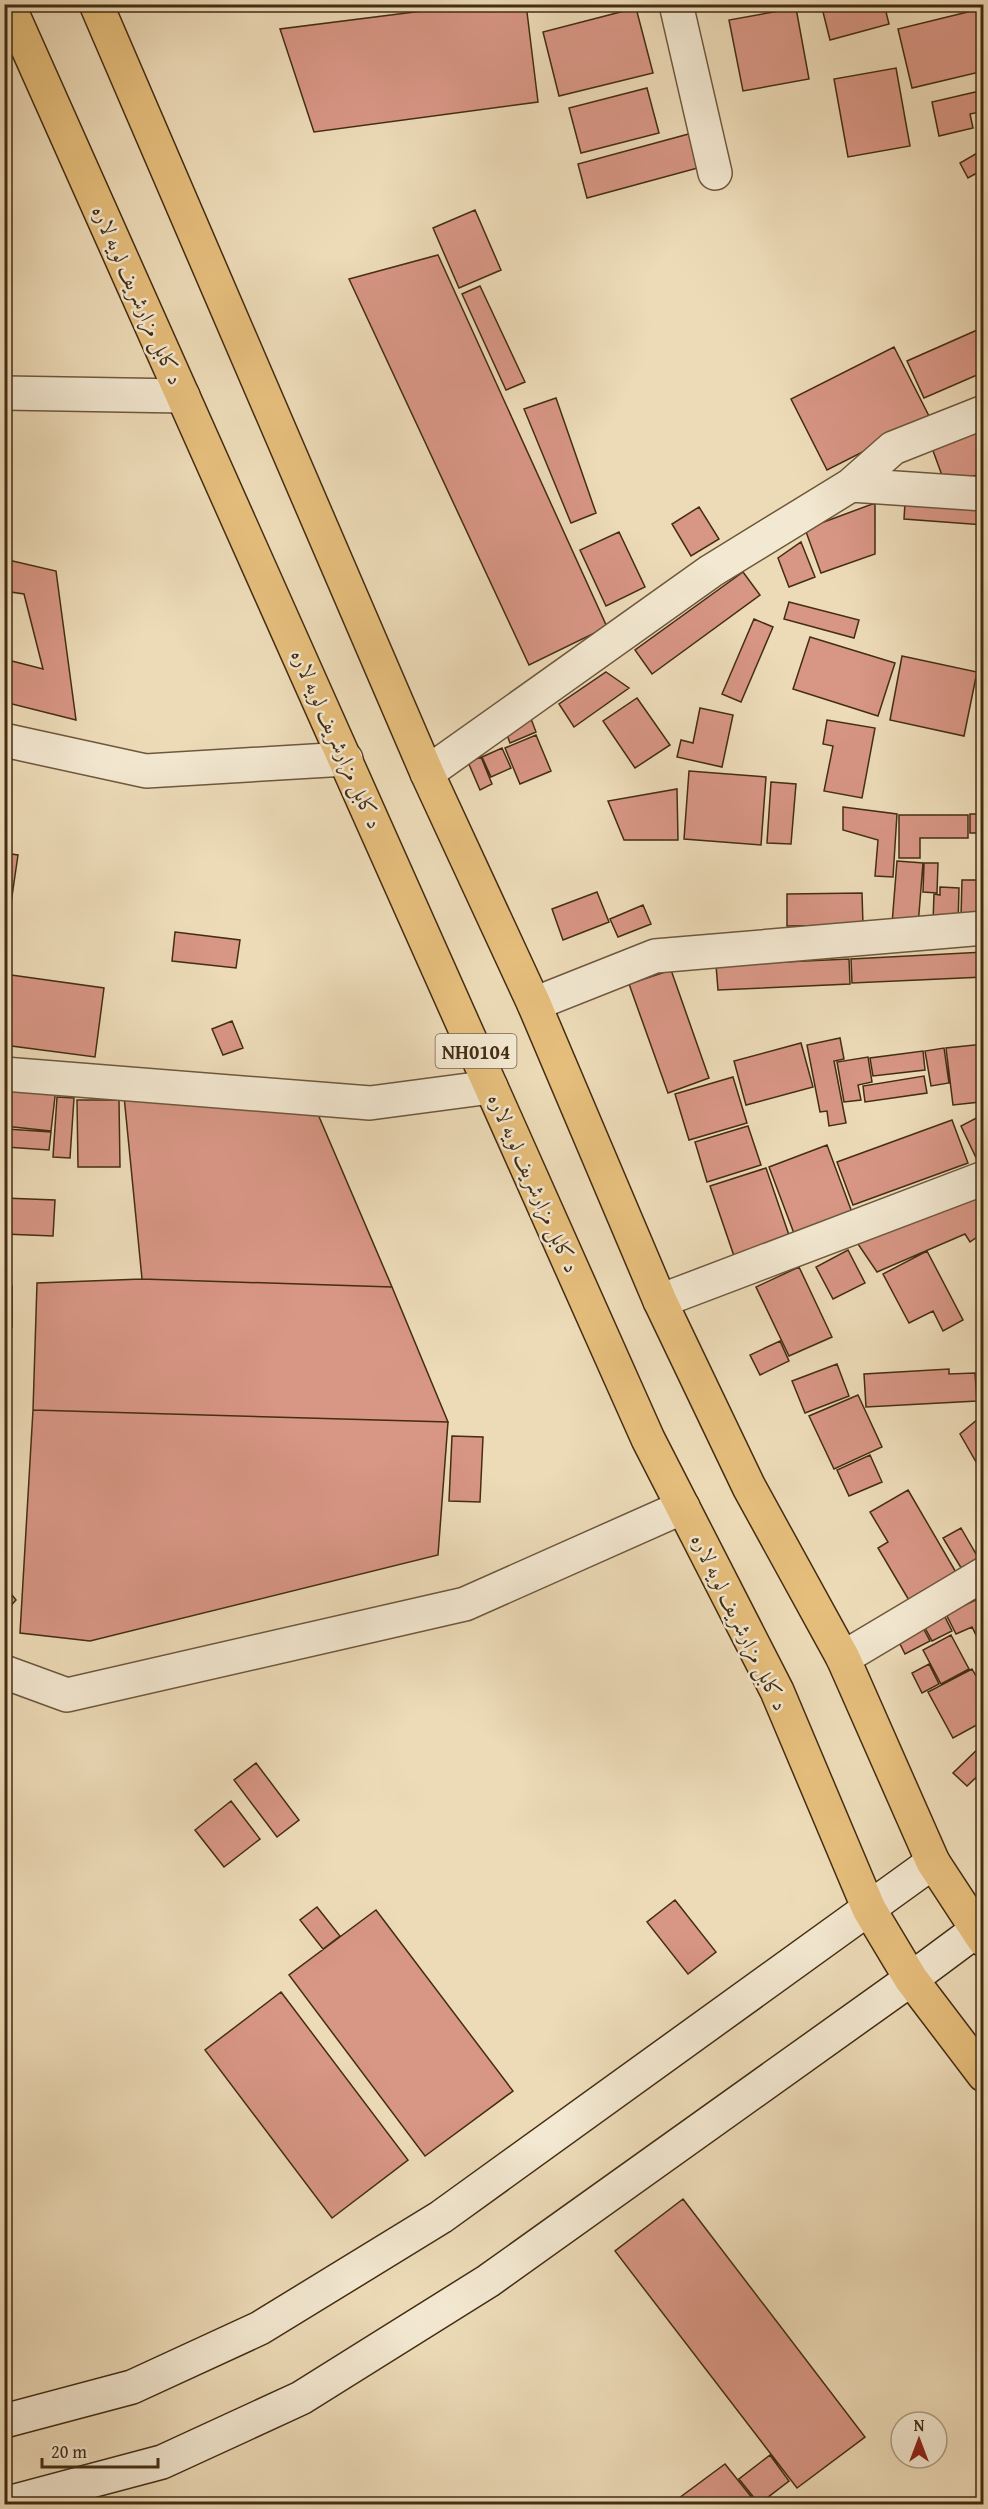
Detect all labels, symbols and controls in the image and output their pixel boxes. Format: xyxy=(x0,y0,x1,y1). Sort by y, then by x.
street label: د کابل مزارشریف لویه لاره xyxy=(85,200,191,390)
street label: د کابل مزارشریف لویه لاره xyxy=(284,644,390,834)
road number: NH0104 xyxy=(436,1034,516,1068)
street label: د کابل مزارشریف لویه لاره xyxy=(481,1088,587,1278)
street label: د کابل مزارشریف لویه لاره xyxy=(684,1528,796,1716)
north arrow xyxy=(889,2410,949,2470)
text: N xyxy=(914,2413,925,2437)
scale bar xyxy=(42,2431,158,2469)
text: 20 m xyxy=(51,2438,87,2465)

